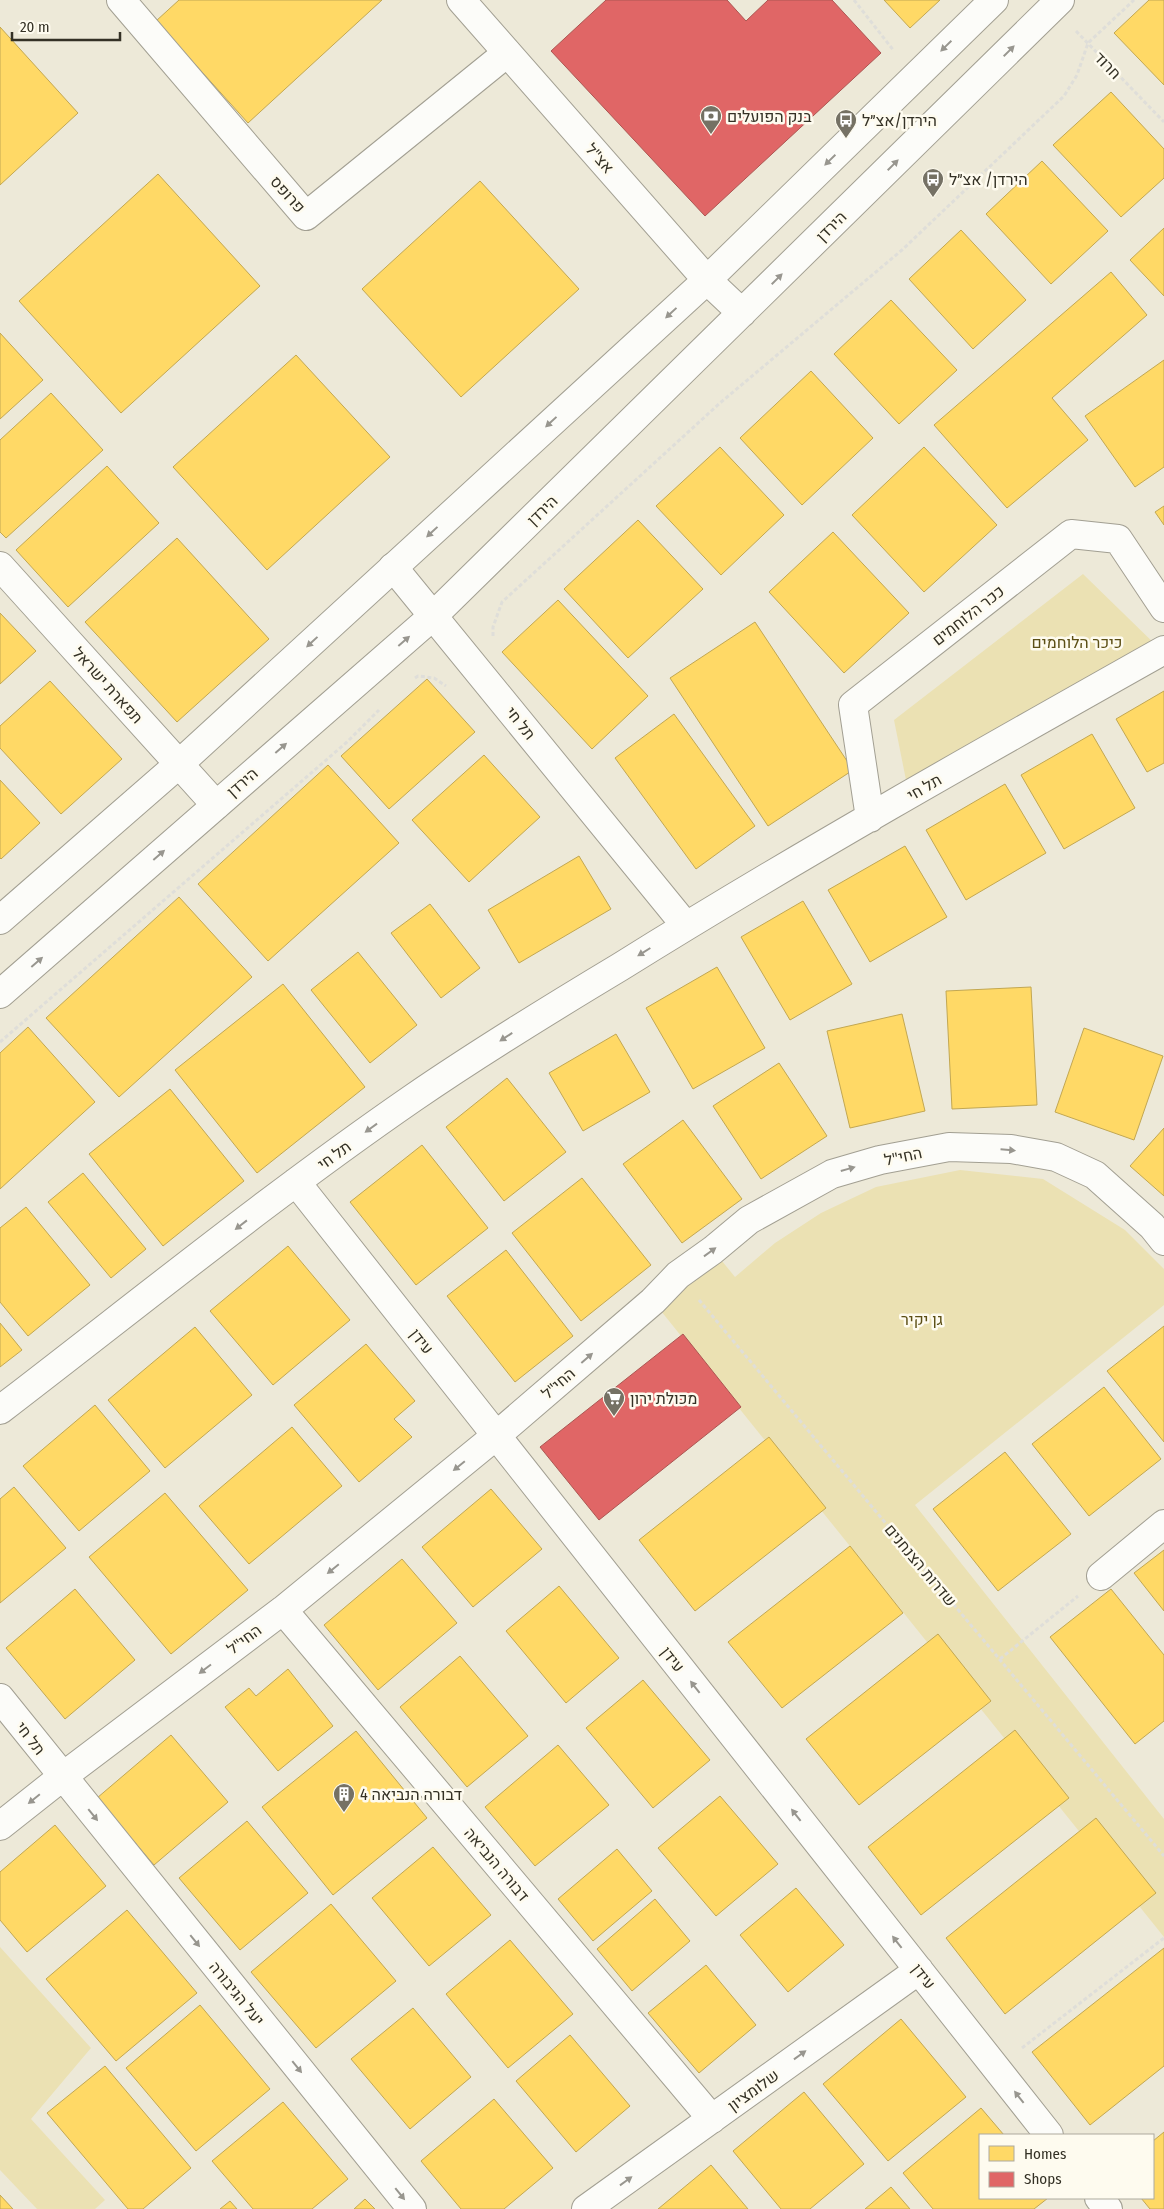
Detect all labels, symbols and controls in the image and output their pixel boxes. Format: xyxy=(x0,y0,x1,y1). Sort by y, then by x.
scale bar xyxy=(12,10,120,42)
text: 20 m xyxy=(20,18,50,36)
one-way arrow xyxy=(941,40,953,52)
one-way arrow xyxy=(1002,45,1014,57)
street label: חרוד xyxy=(1090,48,1125,83)
bank icon: בנק הפועלים xyxy=(699,104,723,135)
place label: בנק הפועלים xyxy=(727,107,812,126)
bus stop icon: הירדן/אצ״ל xyxy=(834,108,858,139)
place label: הירדן/אצ״ל xyxy=(862,111,937,130)
street label: אצ"ל xyxy=(582,140,618,177)
one-way arrow xyxy=(824,153,836,165)
one-way arrow xyxy=(887,159,899,171)
bus stop icon: הירדן/ אצ״ל xyxy=(921,167,945,198)
place label: הירדן/ אצ״ל xyxy=(949,170,1028,189)
street label: פרופס xyxy=(266,172,309,217)
street label: הירדן xyxy=(812,207,850,245)
one-way arrow xyxy=(771,273,783,285)
one-way arrow xyxy=(665,307,678,318)
one-way arrow xyxy=(546,416,558,428)
street label: הירדן xyxy=(523,491,562,529)
one-way arrow xyxy=(426,526,438,538)
street label: ככר הלוחמים xyxy=(929,581,1008,649)
park label: כיכר הלוחמים xyxy=(1032,633,1122,652)
one-way arrow xyxy=(306,636,318,648)
one-way arrow xyxy=(398,636,411,647)
street label: תפארת ישראל xyxy=(69,643,147,727)
street label: תל חי xyxy=(502,703,539,743)
one-way arrow xyxy=(275,742,287,754)
street label: הירדן xyxy=(223,764,262,801)
street label: תל חי xyxy=(904,770,945,805)
one-way arrow xyxy=(152,849,165,860)
one-way arrow xyxy=(638,947,651,956)
one-way arrow xyxy=(30,956,43,967)
one-way arrow xyxy=(500,1033,513,1042)
one-way arrow xyxy=(364,1123,378,1133)
street label: תל חי xyxy=(314,1137,355,1174)
street label: החי"ל xyxy=(882,1143,924,1170)
one-way arrow xyxy=(1000,1146,1016,1154)
one-way arrow xyxy=(841,1165,856,1173)
one-way arrow xyxy=(235,1219,248,1230)
one-way arrow xyxy=(703,1247,717,1257)
park label: גן יקיר xyxy=(901,1310,943,1329)
street label: עידן xyxy=(406,1325,437,1358)
one-way arrow xyxy=(580,1352,593,1363)
street label: החי"ל xyxy=(538,1364,579,1403)
supermarket icon: מכולת ירון xyxy=(602,1386,626,1417)
place label: מכולת ירון xyxy=(630,1389,697,1408)
one-way arrow xyxy=(453,1461,466,1472)
street label: שדרות הצנחנים xyxy=(881,1520,961,1610)
one-way arrow xyxy=(327,1564,340,1575)
street label: החי"ל xyxy=(223,1620,265,1658)
street label: עידן xyxy=(657,1643,688,1676)
one-way arrow xyxy=(198,1664,212,1674)
one-way arrow xyxy=(690,1681,701,1694)
street label: תל חי xyxy=(12,1718,49,1759)
building icon: דבורה הנביאה 4 xyxy=(332,1782,356,1813)
place label: דבורה הנביאה 4 xyxy=(360,1785,462,1804)
one-way arrow xyxy=(28,1794,41,1805)
one-way arrow xyxy=(87,1808,98,1821)
one-way arrow xyxy=(791,1808,801,1821)
street label: דבורה הנביאה xyxy=(460,1823,533,1905)
one-way arrow xyxy=(190,1934,201,1947)
one-way arrow xyxy=(891,1936,902,1949)
street label: יעל הגיבורה xyxy=(205,1957,268,2029)
street label: עידן xyxy=(908,1960,939,1993)
one-way arrow xyxy=(794,2050,807,2060)
one-way arrow xyxy=(292,2061,303,2074)
street label: שלומציון xyxy=(724,2065,783,2115)
one-way arrow xyxy=(1014,2091,1025,2104)
legend xyxy=(979,2134,1154,2199)
text: Homes xyxy=(1024,2145,1066,2163)
text: Shops xyxy=(1024,2170,1062,2188)
one-way arrow xyxy=(619,2175,632,2186)
one-way arrow xyxy=(394,2187,405,2200)

